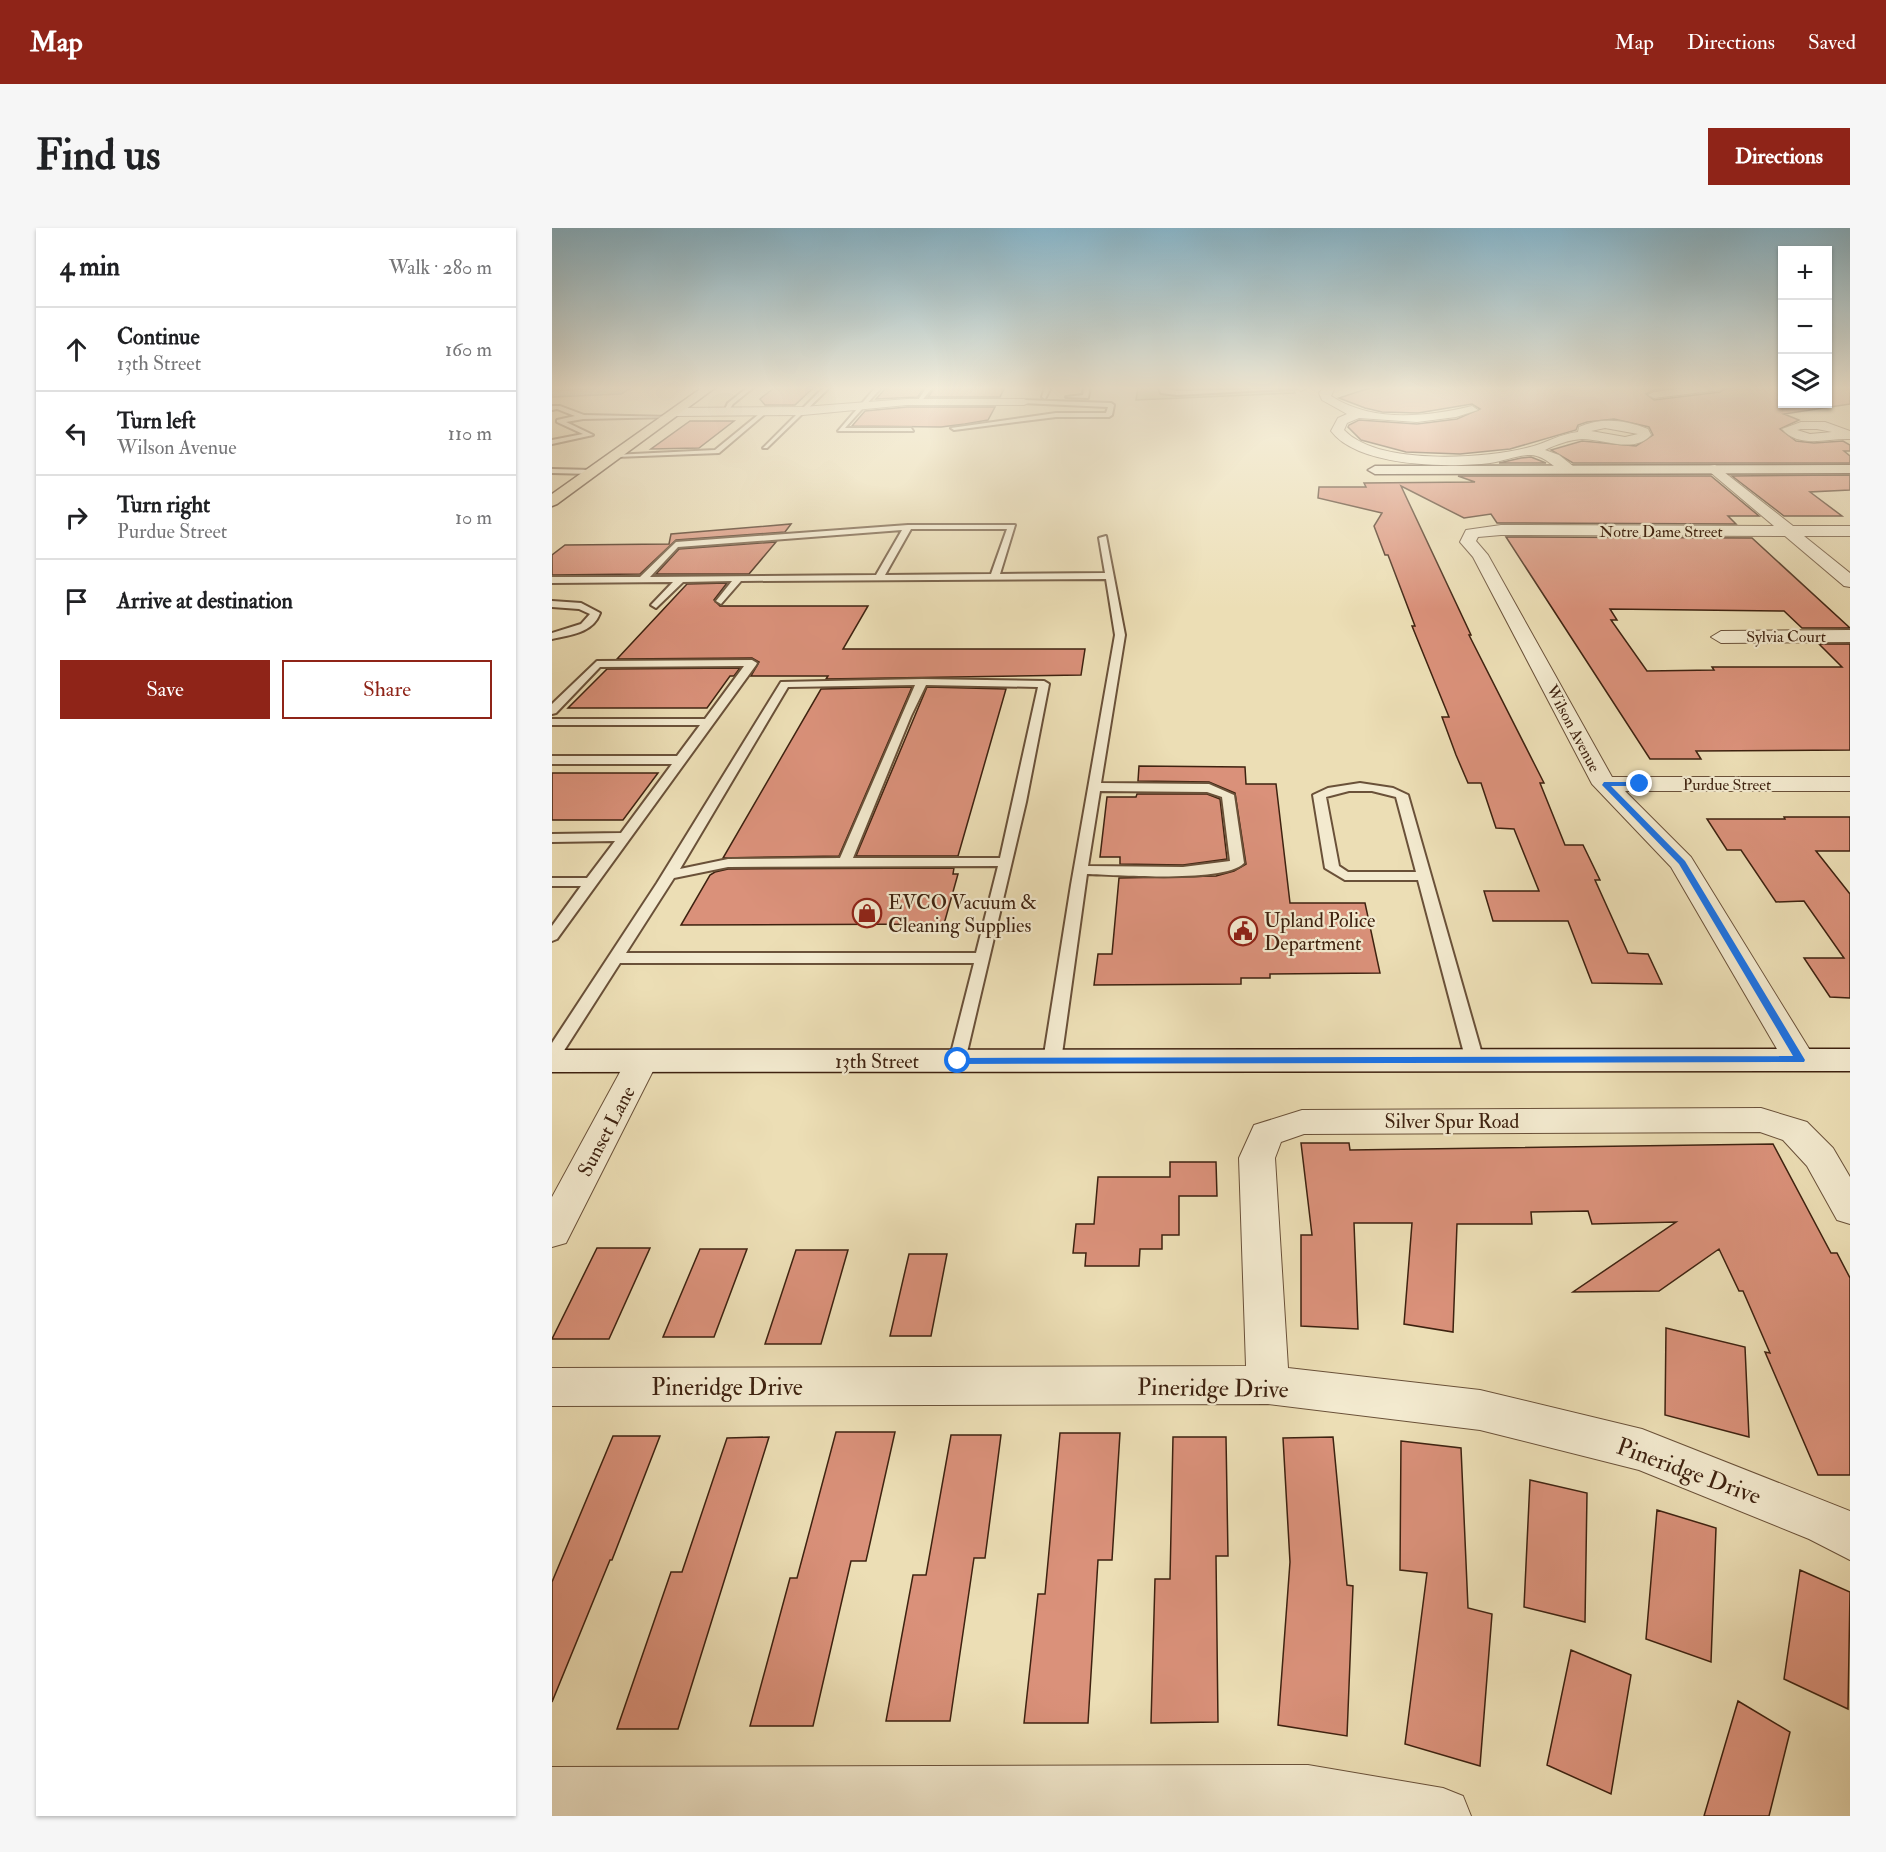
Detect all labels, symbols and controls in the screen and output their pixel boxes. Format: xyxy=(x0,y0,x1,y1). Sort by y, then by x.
text: Map xyxy=(30,25,83,60)
text: Map xyxy=(1614,29,1654,56)
text: Directions xyxy=(1687,29,1775,56)
text: Saved xyxy=(1808,29,1856,56)
button: Directions xyxy=(1708,128,1850,185)
text: Find us xyxy=(36,130,160,182)
map controls xyxy=(1778,246,1832,408)
button: + xyxy=(1778,246,1832,300)
text: 4 min xyxy=(60,251,120,283)
text: Walk · 280 m xyxy=(389,255,492,280)
button: − xyxy=(1778,300,1832,354)
text: Continue xyxy=(117,323,200,351)
icon: ahead xyxy=(60,333,93,366)
text: 160 m xyxy=(445,337,492,362)
text: 13th Street xyxy=(117,351,201,376)
button: layers xyxy=(1778,354,1832,408)
text: Turn left xyxy=(117,407,196,435)
icon: left xyxy=(60,417,93,450)
text: 110 m xyxy=(448,421,492,446)
text: Wilson Avenue xyxy=(117,435,237,460)
text: Turn right xyxy=(117,491,210,519)
icon: right xyxy=(60,501,93,534)
text: 10 m xyxy=(455,505,492,530)
text: Purdue Street xyxy=(117,519,227,544)
street label: Notre Dame Street xyxy=(1599,522,1723,542)
icon: arrive xyxy=(60,585,93,618)
text: Arrive at destination xyxy=(117,587,293,615)
street label: Sylvia Court xyxy=(1746,627,1826,647)
button: Save xyxy=(60,660,270,719)
button: Share xyxy=(282,660,492,719)
street label: Wilson Avenue xyxy=(1541,681,1605,776)
route end xyxy=(1626,770,1652,796)
street label: Purdue Street xyxy=(1683,775,1771,795)
place label: EVCO Vacuum & Cleaning Supplies xyxy=(888,890,1037,939)
shop icon: EVCO Vacuum & Cleaning Supplies xyxy=(851,897,883,929)
place label: Upland Police Department xyxy=(1264,908,1375,957)
public building icon: Upland Police Department xyxy=(1227,915,1259,947)
route start xyxy=(944,1047,970,1073)
street label: 13th Street xyxy=(835,1049,920,1074)
street label: Sunset Lane xyxy=(572,1082,641,1181)
street label: Silver Spur Road xyxy=(1385,1109,1520,1135)
street label: Pineridge Drive xyxy=(651,1372,803,1403)
street label: Pineridge Drive xyxy=(1137,1372,1289,1405)
street label: Pineridge Drive xyxy=(1612,1431,1765,1512)

